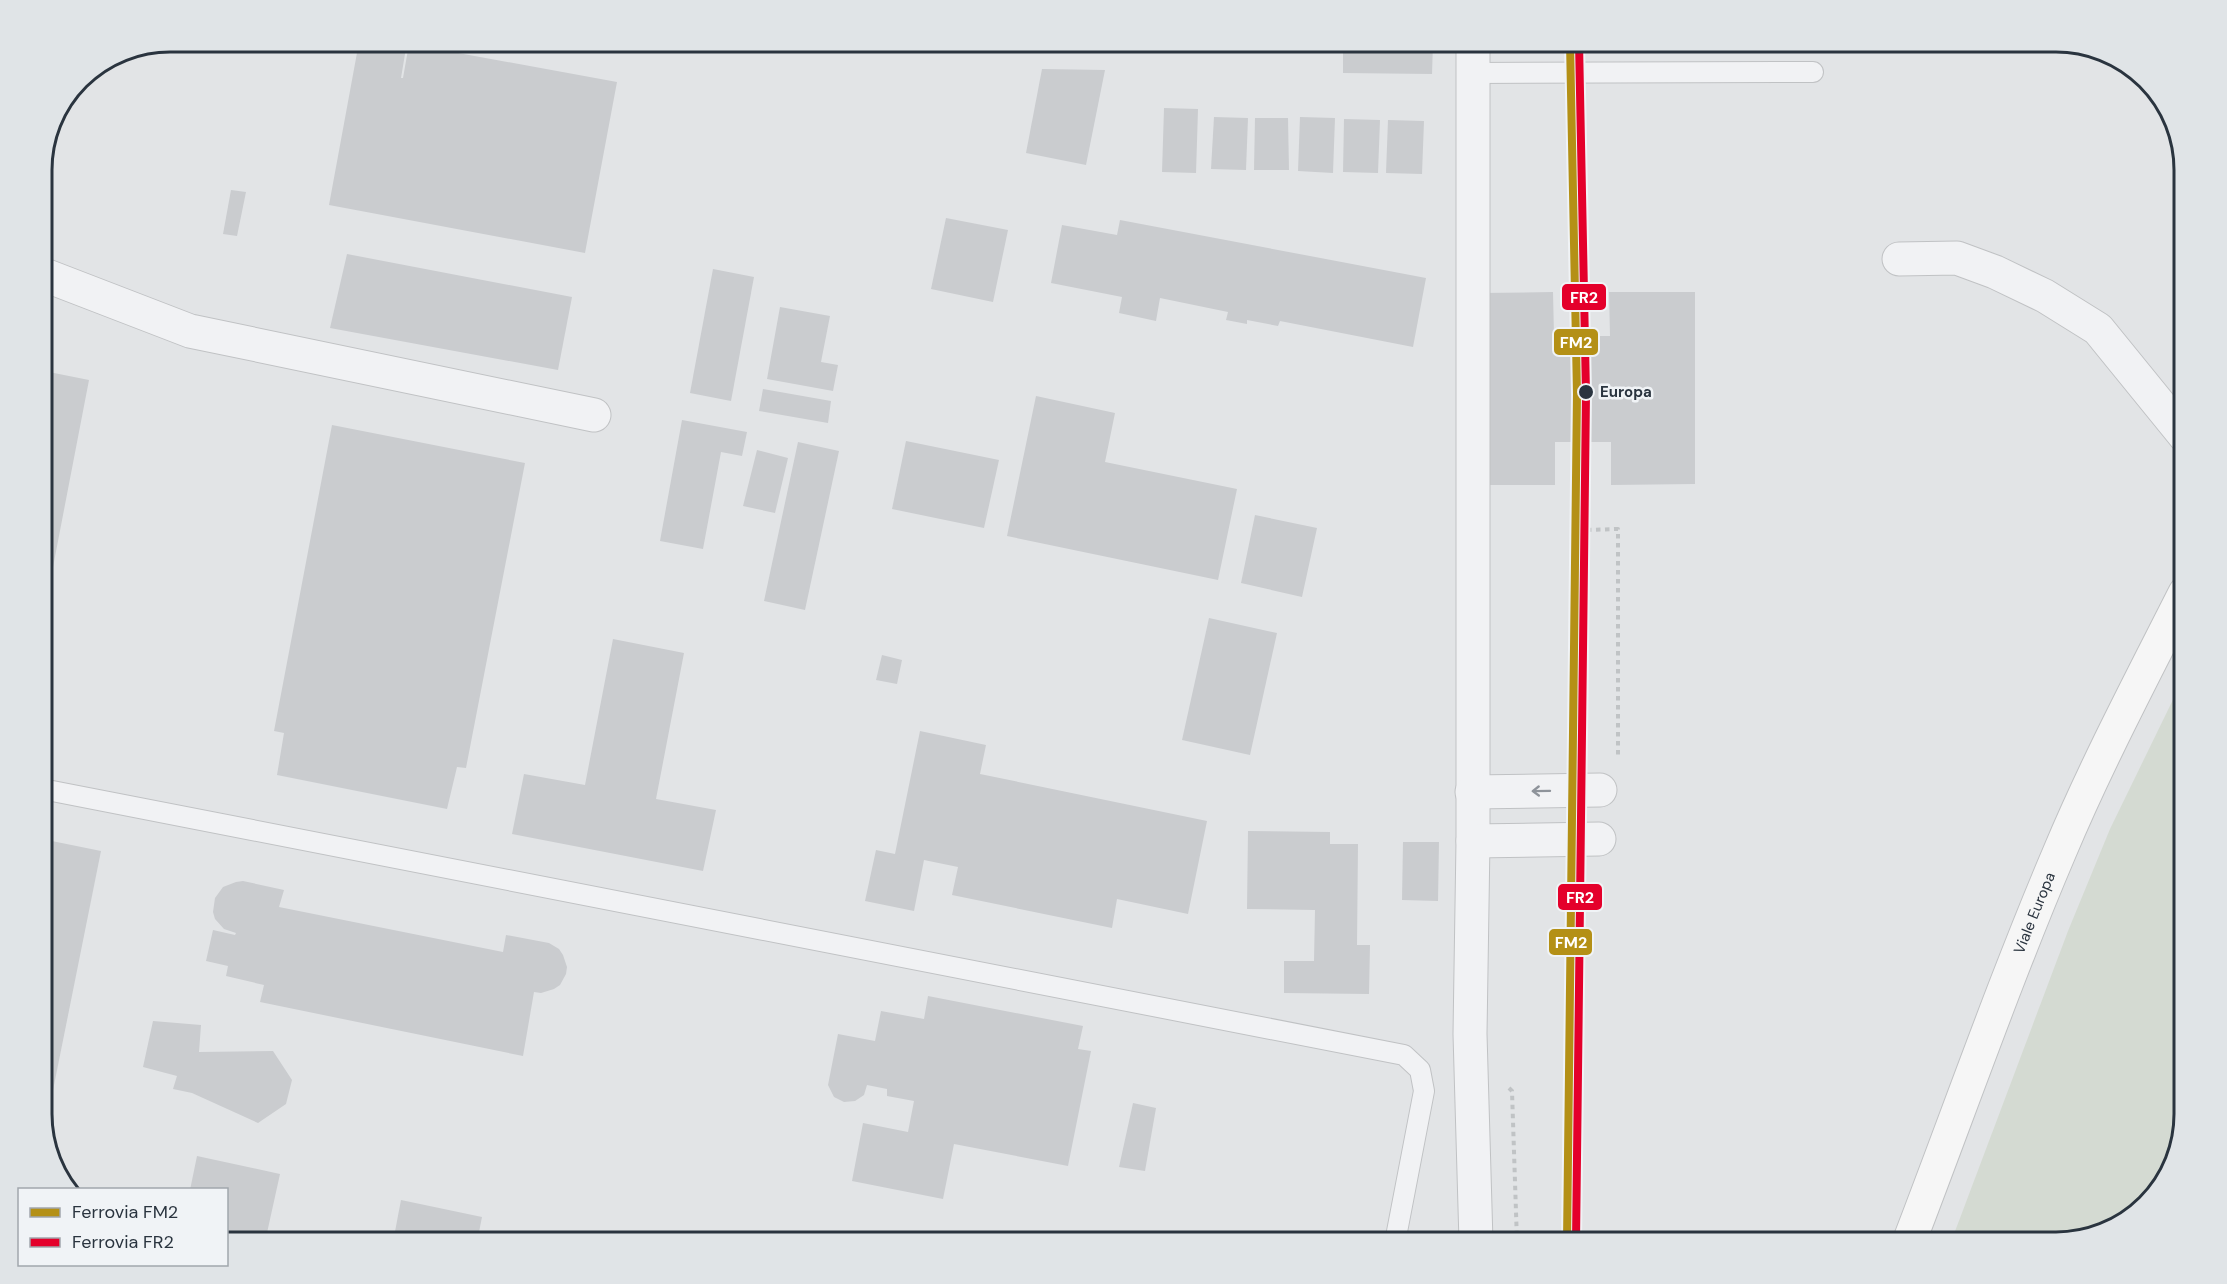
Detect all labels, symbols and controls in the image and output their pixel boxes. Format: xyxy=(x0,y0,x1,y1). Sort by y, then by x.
line badge: FR2 xyxy=(1561,283,1607,311)
text: FR2 xyxy=(1570,287,1598,308)
line badge: FM2 xyxy=(1553,328,1599,356)
text: FM2 xyxy=(1560,332,1592,353)
place label: Europa xyxy=(1600,382,1652,402)
marker: Europa xyxy=(1577,383,1595,401)
one-way arrow xyxy=(1532,785,1552,797)
street label: Viale Europa xyxy=(2009,869,2060,957)
line badge: FR2 xyxy=(1557,883,1603,911)
text: FR2 xyxy=(1566,887,1594,908)
line badge: FM2 xyxy=(1548,928,1593,956)
text: FM2 xyxy=(1555,932,1587,953)
legend xyxy=(18,1188,228,1266)
text: Ferrovia FM2 xyxy=(72,1200,178,1224)
text: Ferrovia FR2 xyxy=(72,1230,174,1254)

